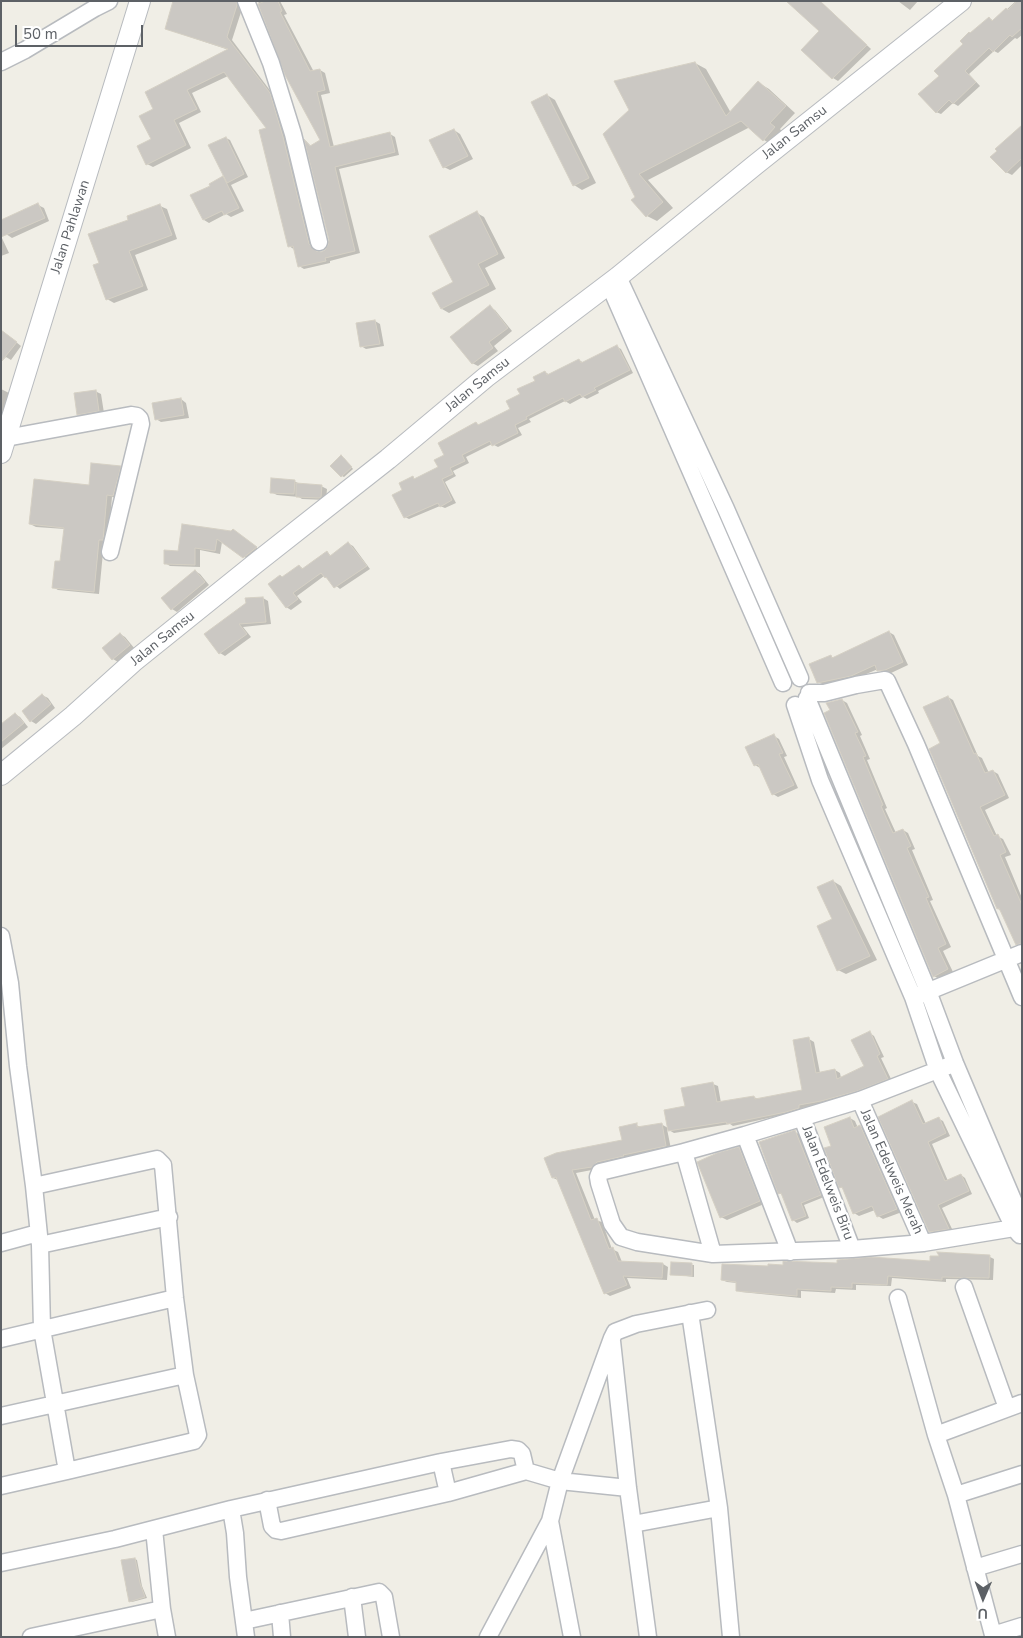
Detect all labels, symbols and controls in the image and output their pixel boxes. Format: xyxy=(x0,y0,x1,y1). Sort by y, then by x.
scale bar xyxy=(18,15,145,47)
text: 50 m xyxy=(23,24,58,44)
street label: Jalan Samsu xyxy=(759,102,831,164)
street label: Jalan Pahlawan xyxy=(48,178,94,276)
street label: Jalan Samsu xyxy=(443,354,513,416)
street label: Jalan Samsu xyxy=(128,608,198,670)
street label: Jalan Edelweis Merah xyxy=(856,1107,926,1237)
street label: Jalan Edelweis Biru xyxy=(797,1123,857,1243)
north arrow xyxy=(958,1573,1008,1623)
text: U xyxy=(977,1604,988,1623)

